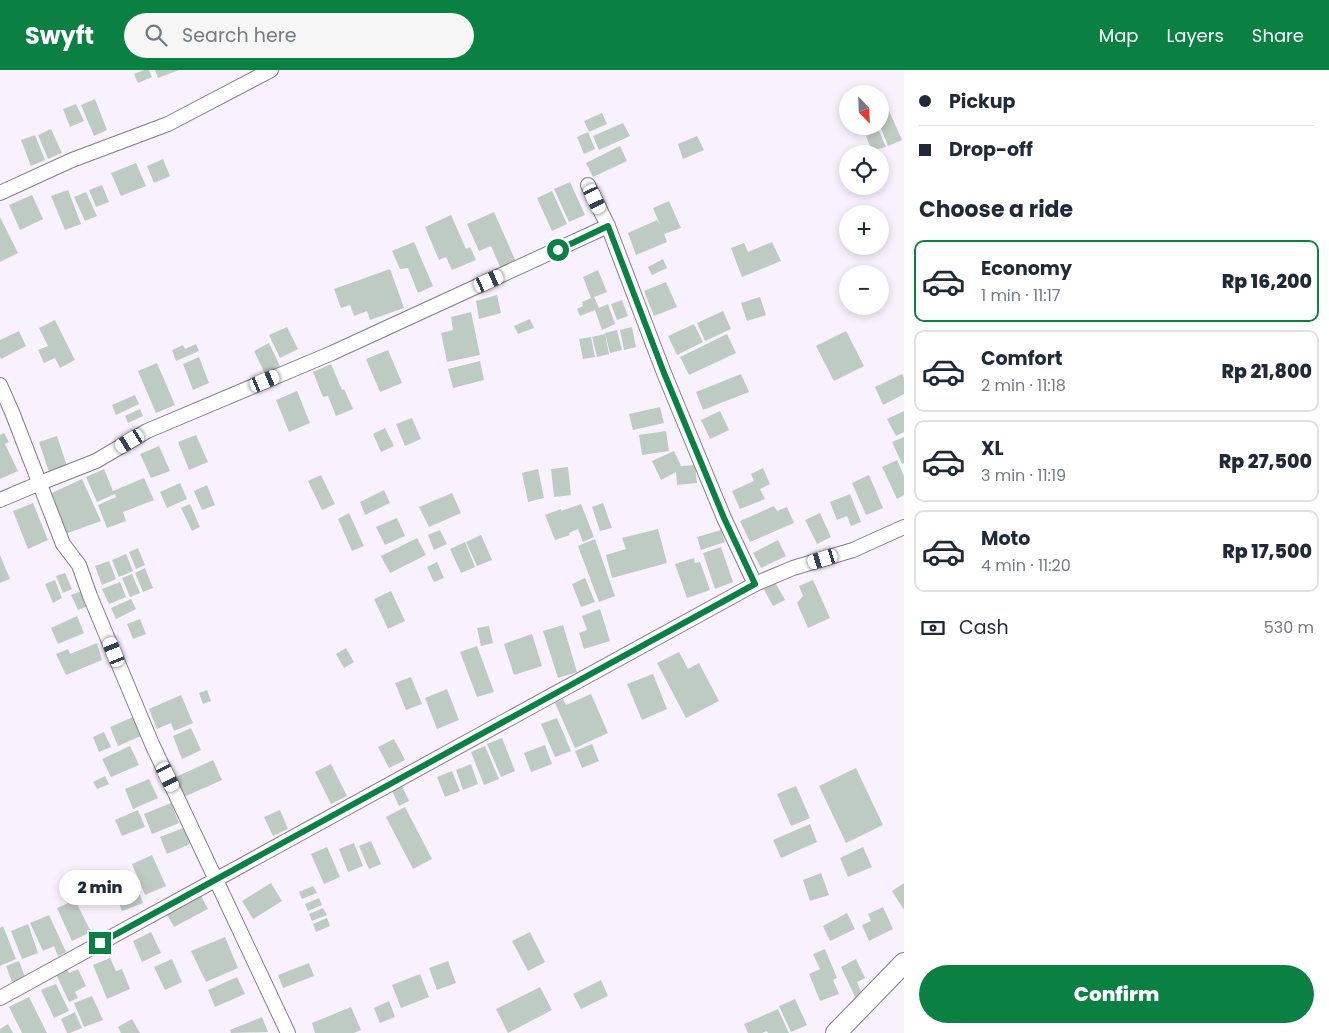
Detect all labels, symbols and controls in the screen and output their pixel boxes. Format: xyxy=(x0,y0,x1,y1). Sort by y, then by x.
search box xyxy=(124,13,474,58)
text: Swyft xyxy=(25,19,94,52)
icon: search xyxy=(142,21,170,49)
text: Search here xyxy=(182,22,297,49)
text: Map xyxy=(1099,23,1139,48)
text: Layers xyxy=(1167,23,1224,48)
text: Share xyxy=(1252,23,1304,48)
north arrow xyxy=(839,85,889,135)
map controls xyxy=(839,85,889,315)
text: Pickup xyxy=(949,88,1015,115)
text: Drop-off xyxy=(949,136,1033,163)
button: locate xyxy=(839,145,889,195)
car xyxy=(581,182,608,216)
text: Choose a ride xyxy=(919,194,1073,225)
button: + xyxy=(839,205,889,255)
route start xyxy=(547,239,569,261)
text: Economy xyxy=(981,255,1072,282)
icon: car xyxy=(921,259,966,304)
button: − xyxy=(839,265,889,315)
car xyxy=(472,268,505,294)
text: Rp 16,200 xyxy=(1222,268,1312,295)
text: 1 min · 11:17 xyxy=(981,284,1061,307)
text: Comfort xyxy=(981,345,1063,372)
icon: car xyxy=(921,349,966,394)
text: Rp 21,800 xyxy=(1221,358,1312,385)
car xyxy=(248,368,281,394)
text: 2 min · 11:18 xyxy=(981,374,1066,397)
car xyxy=(113,427,146,455)
text: XL xyxy=(981,435,1004,462)
icon: car xyxy=(921,439,966,484)
text: Rp 27,500 xyxy=(1219,448,1312,475)
text: 3 min · 11:19 xyxy=(981,464,1066,487)
text: Moto xyxy=(981,525,1030,552)
icon: car xyxy=(921,529,966,574)
text: Rp 17,500 xyxy=(1222,538,1312,565)
car xyxy=(806,547,839,571)
text: 4 min · 11:20 xyxy=(981,554,1071,577)
icon: cash xyxy=(919,614,947,642)
text: Cash xyxy=(959,614,1009,641)
text: 530 m xyxy=(1264,616,1314,639)
car xyxy=(101,635,126,669)
car xyxy=(154,760,181,794)
callout: 2 min xyxy=(59,870,141,906)
text: 2 min xyxy=(77,876,123,899)
route end xyxy=(89,932,111,954)
button: Confirm xyxy=(919,965,1314,1023)

